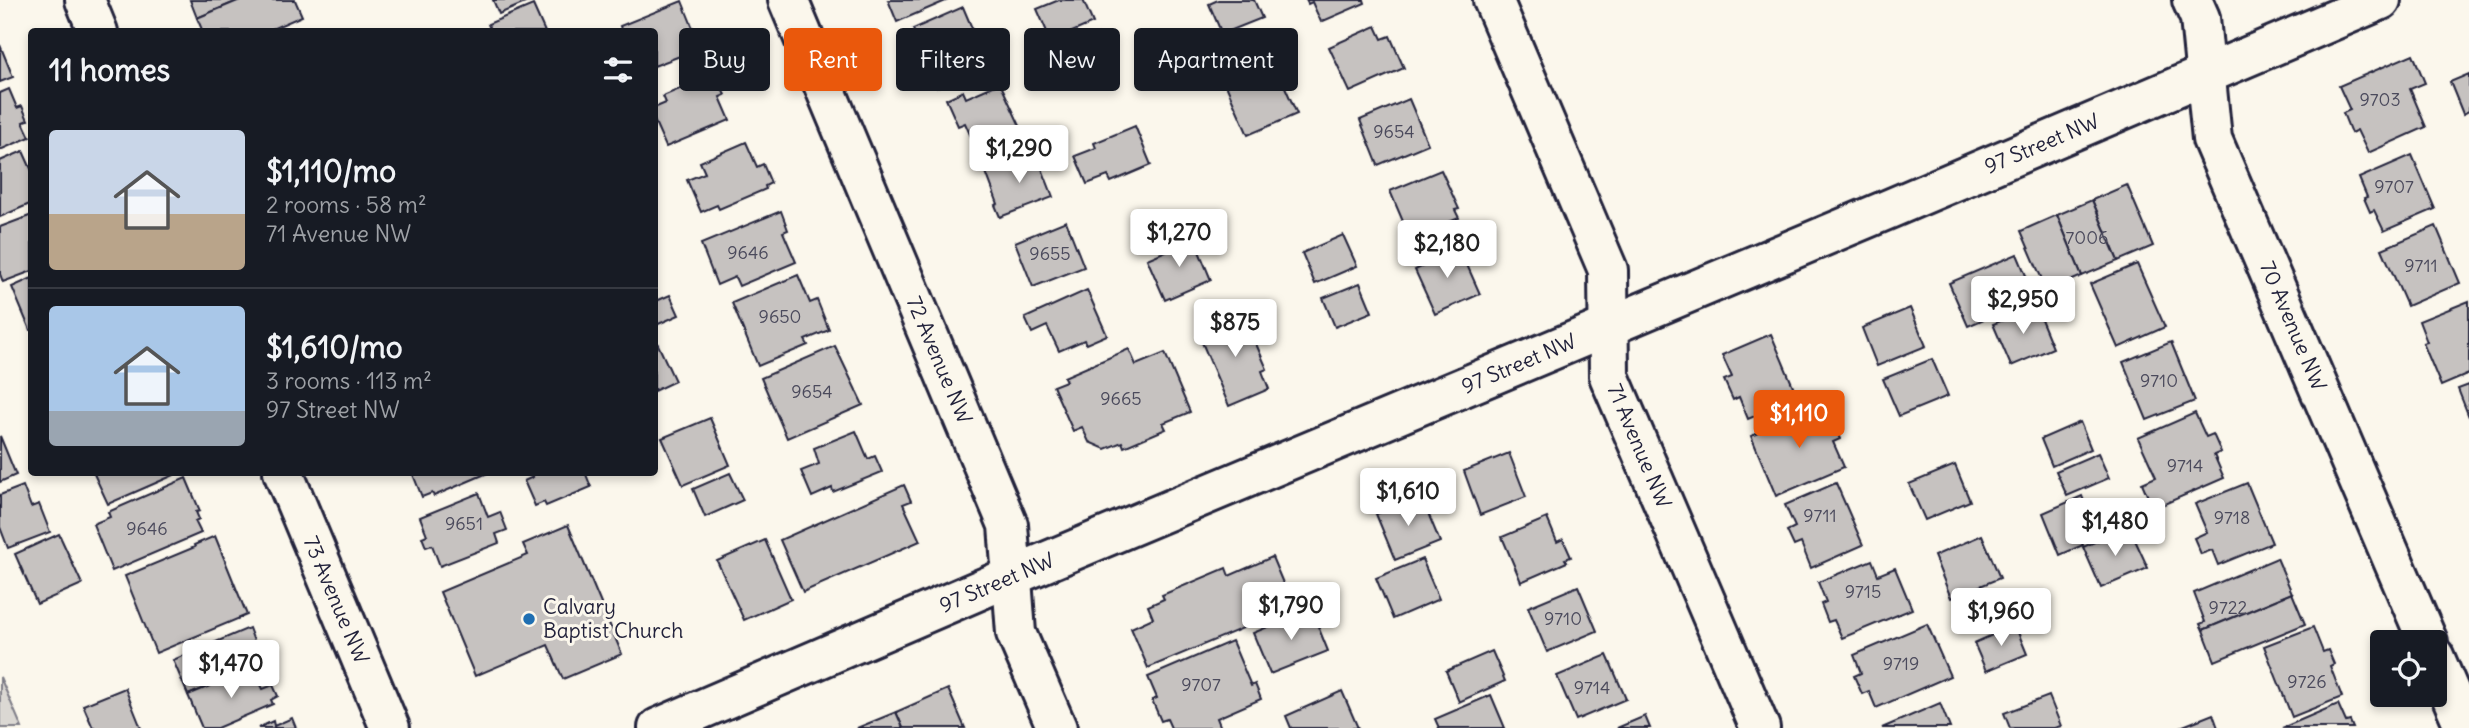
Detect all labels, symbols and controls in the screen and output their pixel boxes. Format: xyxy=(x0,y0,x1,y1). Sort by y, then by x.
chip: Buy xyxy=(679,28,770,91)
chip: Rent xyxy=(784,28,882,91)
chip: Filters xyxy=(896,28,1010,91)
chip: New xyxy=(1024,28,1120,91)
chip: Apartment xyxy=(1134,28,1298,91)
text: 11 homes xyxy=(49,51,170,89)
icon: filters xyxy=(599,51,637,89)
house number: 9703 xyxy=(2359,88,2401,111)
street label: 97 Street NW xyxy=(1980,107,2103,180)
house number: 9654 xyxy=(1373,120,1415,143)
pin: $1,290 xyxy=(962,125,1076,185)
text: $1,290 xyxy=(985,133,1053,162)
text: $1,110/mo xyxy=(266,152,396,190)
icon: home xyxy=(105,158,189,242)
house number: 9707 xyxy=(2374,175,2414,198)
text: 2 rooms · 58 m² xyxy=(266,190,427,219)
pin: $1,270 xyxy=(1122,210,1236,269)
text: $1,270 xyxy=(1146,217,1212,246)
text: 71 Avenue NW xyxy=(266,219,411,248)
pin: $2,180 xyxy=(1390,220,1504,280)
house number: 7006 xyxy=(2066,226,2108,249)
text: $2,180 xyxy=(1414,228,1480,257)
house number: 9646 xyxy=(727,241,769,264)
house number: 9655 xyxy=(1029,242,1071,265)
house number: 9711 xyxy=(2404,254,2438,277)
street label: 70 Avenue NW xyxy=(2254,257,2333,395)
pin: $2,950 xyxy=(1966,276,2080,336)
text: $2,950 xyxy=(1987,284,2059,313)
street label: 72 Avenue NW xyxy=(901,292,978,428)
pin: $875 xyxy=(1194,300,1276,359)
house number: 9650 xyxy=(759,305,801,328)
text: $875 xyxy=(1210,307,1260,336)
street label: 97 Street NW xyxy=(1457,327,1580,400)
text: $1,610/mo xyxy=(266,328,403,366)
icon: home xyxy=(105,334,189,418)
text: 3 rooms · 113 m² xyxy=(266,366,432,395)
house number: 9710 xyxy=(2140,369,2178,392)
street label: 71 Avenue NW xyxy=(1601,379,1678,512)
house number: 9654 xyxy=(791,380,833,403)
house number: 9665 xyxy=(1100,387,1142,410)
pin: $1,110 xyxy=(1742,391,1856,450)
text: 97 Street NW xyxy=(266,395,400,424)
text: $1,110 xyxy=(1770,398,1828,427)
house number: 9714 xyxy=(2167,454,2203,477)
pin: $1,610 xyxy=(1351,468,1465,528)
text: $1,610 xyxy=(1376,476,1440,505)
pin: $1,480 xyxy=(2058,498,2172,558)
house number: 9711 xyxy=(1803,504,1837,527)
text: $1,480 xyxy=(2081,506,2149,535)
house number: 9718 xyxy=(2214,506,2250,529)
house number: 9651 xyxy=(445,512,483,535)
house number: 9646 xyxy=(126,517,168,540)
street label: 73 Avenue NW xyxy=(297,532,375,668)
street label: 97 Street NW xyxy=(935,546,1058,619)
house number: 9715 xyxy=(1845,580,1881,603)
pin: $1,790 xyxy=(1234,582,1348,642)
pin: $1,960 xyxy=(1944,588,2058,648)
text: $1,790 xyxy=(1258,590,1324,619)
place label: Calvary Baptist Church xyxy=(543,593,683,644)
text: $1,960 xyxy=(1967,596,2035,625)
house number: 9722 xyxy=(2209,596,2248,619)
house number: 9710 xyxy=(1544,607,1582,630)
marker: Calvary Baptist Church xyxy=(521,611,537,627)
map controls xyxy=(2370,630,2447,707)
button: locate xyxy=(2370,630,2447,707)
pin: $1,470 xyxy=(174,640,288,700)
text: $1,470 xyxy=(198,648,264,677)
house number: 9719 xyxy=(1883,652,1919,675)
house number: 9726 xyxy=(2287,670,2327,693)
house number: 9707 xyxy=(1181,673,1221,696)
house number: 9714 xyxy=(1574,676,1610,699)

